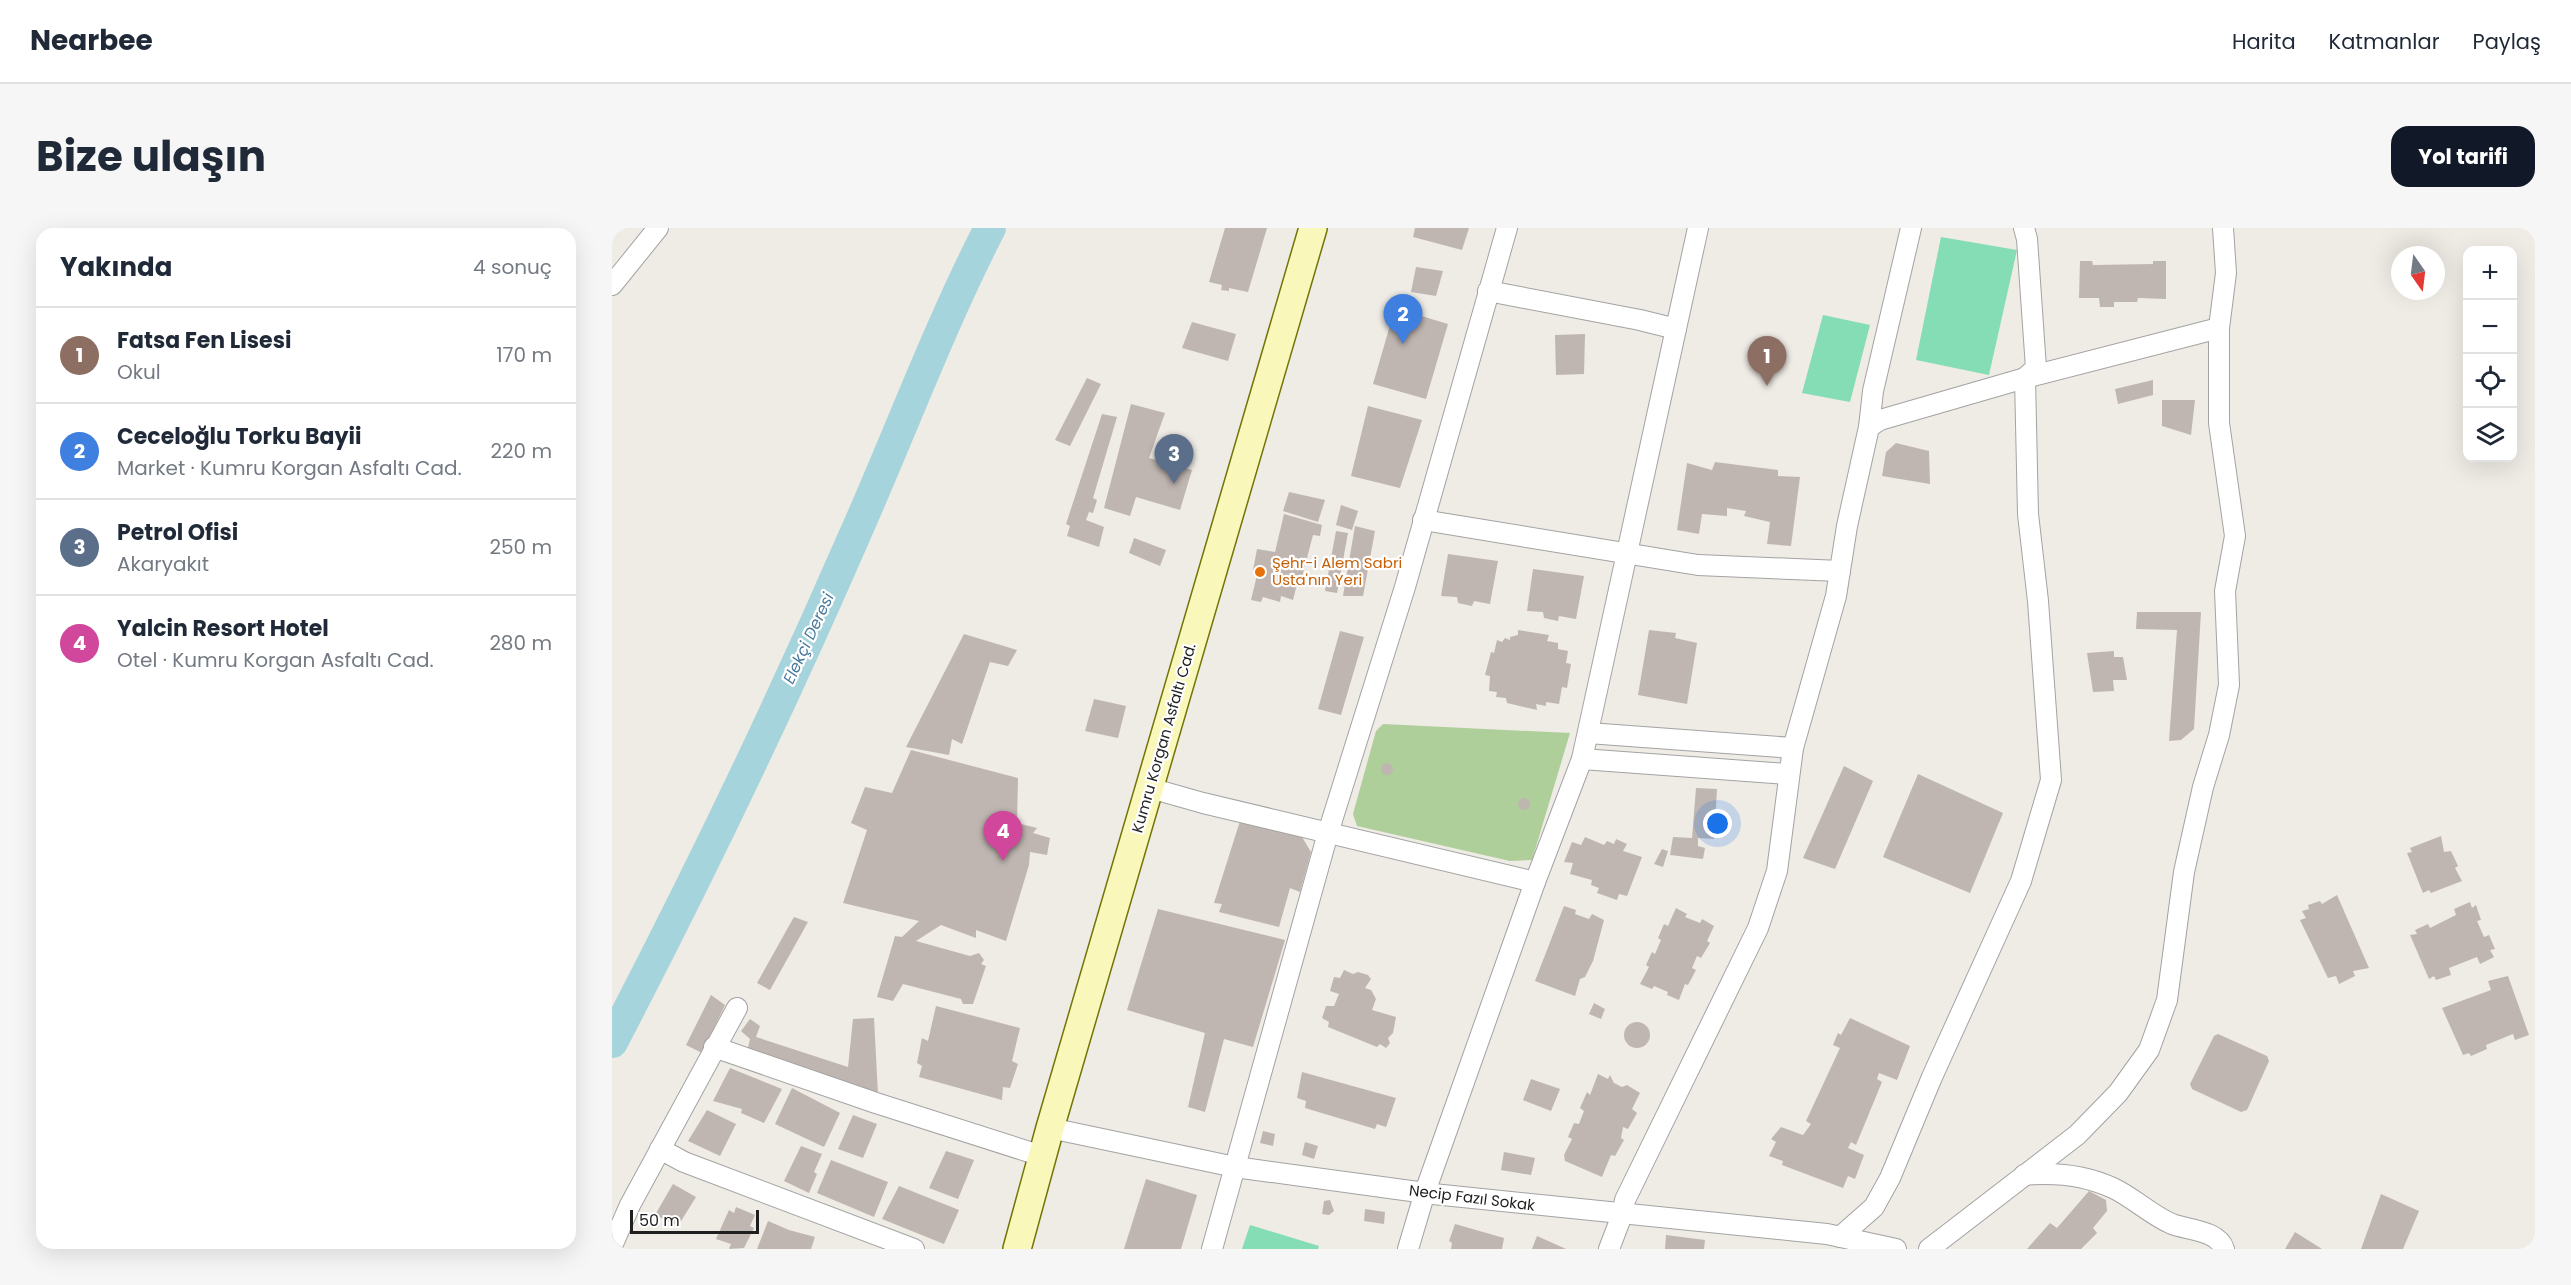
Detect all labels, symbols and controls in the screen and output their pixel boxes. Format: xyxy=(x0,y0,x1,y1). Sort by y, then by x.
text: Nearbee xyxy=(30,21,153,60)
text: Harita xyxy=(2232,27,2296,56)
text: Katmanlar xyxy=(2329,27,2439,56)
text: Paylaş xyxy=(2472,27,2541,56)
button: Yol tarifi xyxy=(2391,126,2535,187)
text: Bize ulaşın xyxy=(36,127,266,186)
north arrow xyxy=(2391,246,2445,300)
map controls xyxy=(2463,246,2517,462)
button: + xyxy=(2463,246,2517,300)
text: Yakında xyxy=(60,249,172,285)
text: 4 sonuç xyxy=(473,253,552,281)
pin: 2 xyxy=(1384,294,1422,344)
button: − xyxy=(2463,300,2517,354)
text: Fatsa Fen Lisesi xyxy=(117,325,291,356)
pin: 1 xyxy=(1748,336,1786,386)
text: 1 xyxy=(76,341,83,369)
text: 170 m xyxy=(496,341,552,369)
button: locate xyxy=(2463,354,2517,408)
text: Okul xyxy=(117,358,161,386)
button: layers xyxy=(2463,408,2517,462)
text: Ceceloğlu Torku Bayii xyxy=(117,421,361,452)
pin: 3 xyxy=(1154,434,1194,484)
text: 2 xyxy=(74,437,85,465)
text: 220 m xyxy=(491,437,552,465)
text: Market · Kumru Korgan Asfaltı Cad. xyxy=(117,454,462,482)
text: Petrol Ofisi xyxy=(117,517,238,548)
text: 3 xyxy=(73,533,86,561)
text: 250 m xyxy=(489,533,552,561)
text: Akaryakıt xyxy=(117,550,209,578)
place label: Şehr-i Alem Sabri Usta'nın Yeri xyxy=(1272,552,1402,590)
marker: Şehr-i Alem Sabri Usta'nın Yeri xyxy=(1253,565,1267,579)
water label: Elekçi Deresi xyxy=(777,588,840,688)
text: Yalcin Resort Hotel xyxy=(117,613,329,644)
text: 4 xyxy=(73,629,86,657)
text: 280 m xyxy=(489,629,552,657)
street label: Kumru Korgan Asfaltı Cad. xyxy=(1126,641,1201,835)
text: Otel · Kumru Korgan Asfaltı Cad. xyxy=(117,646,434,674)
your location xyxy=(1703,809,1732,838)
pin: 4 xyxy=(984,812,1022,861)
street label: Necip Fazıl Sokak xyxy=(1408,1179,1536,1216)
scale bar xyxy=(630,1207,759,1234)
text: 50 m xyxy=(639,1209,680,1232)

